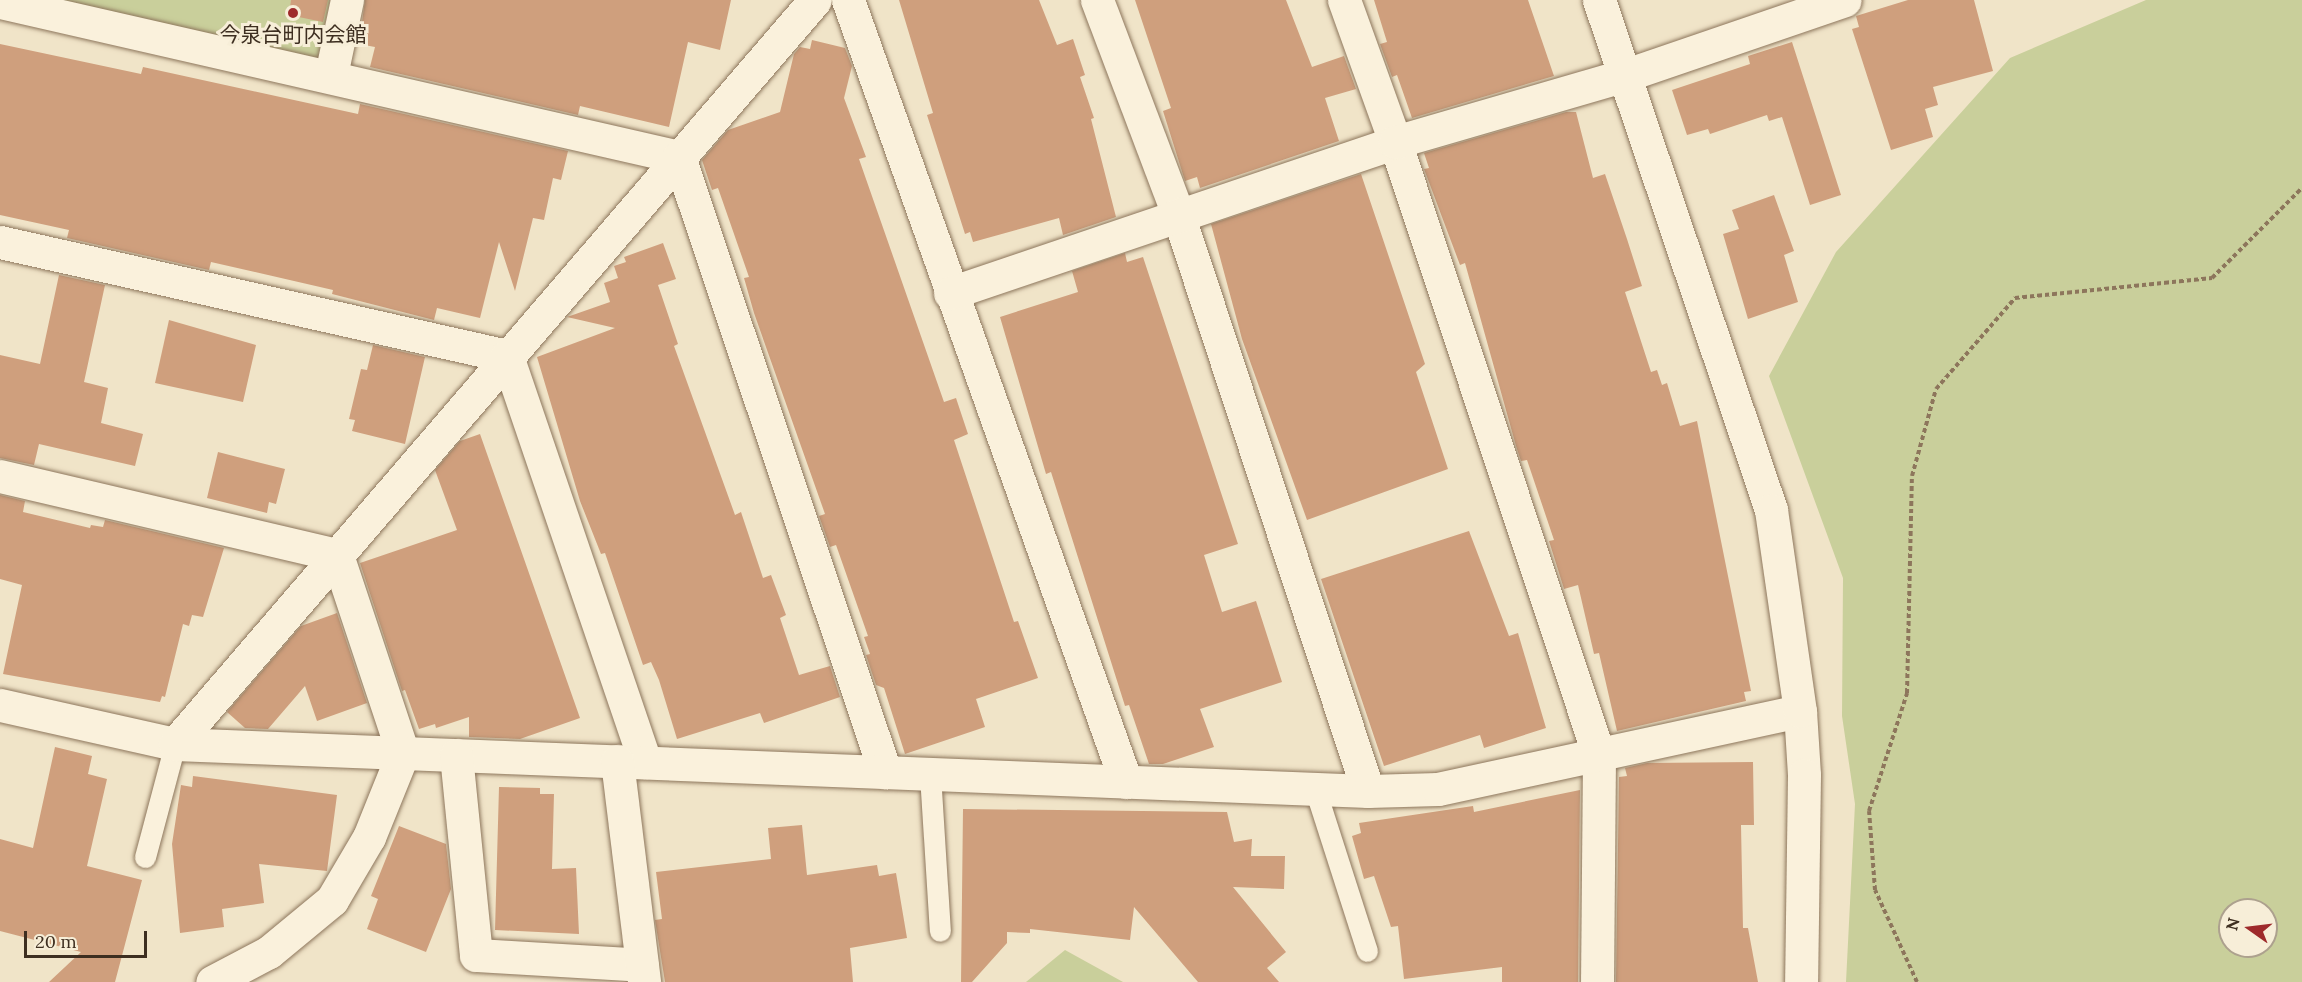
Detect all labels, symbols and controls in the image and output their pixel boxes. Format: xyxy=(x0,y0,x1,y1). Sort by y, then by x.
marker: 今泉台町内会館 xyxy=(286,6,300,20)
place label: 今泉台町内会館 xyxy=(220,22,366,48)
north arrow xyxy=(2218,898,2278,958)
text: N xyxy=(2221,916,2244,933)
scale bar xyxy=(27,919,150,957)
text: 20 m xyxy=(35,930,77,953)

